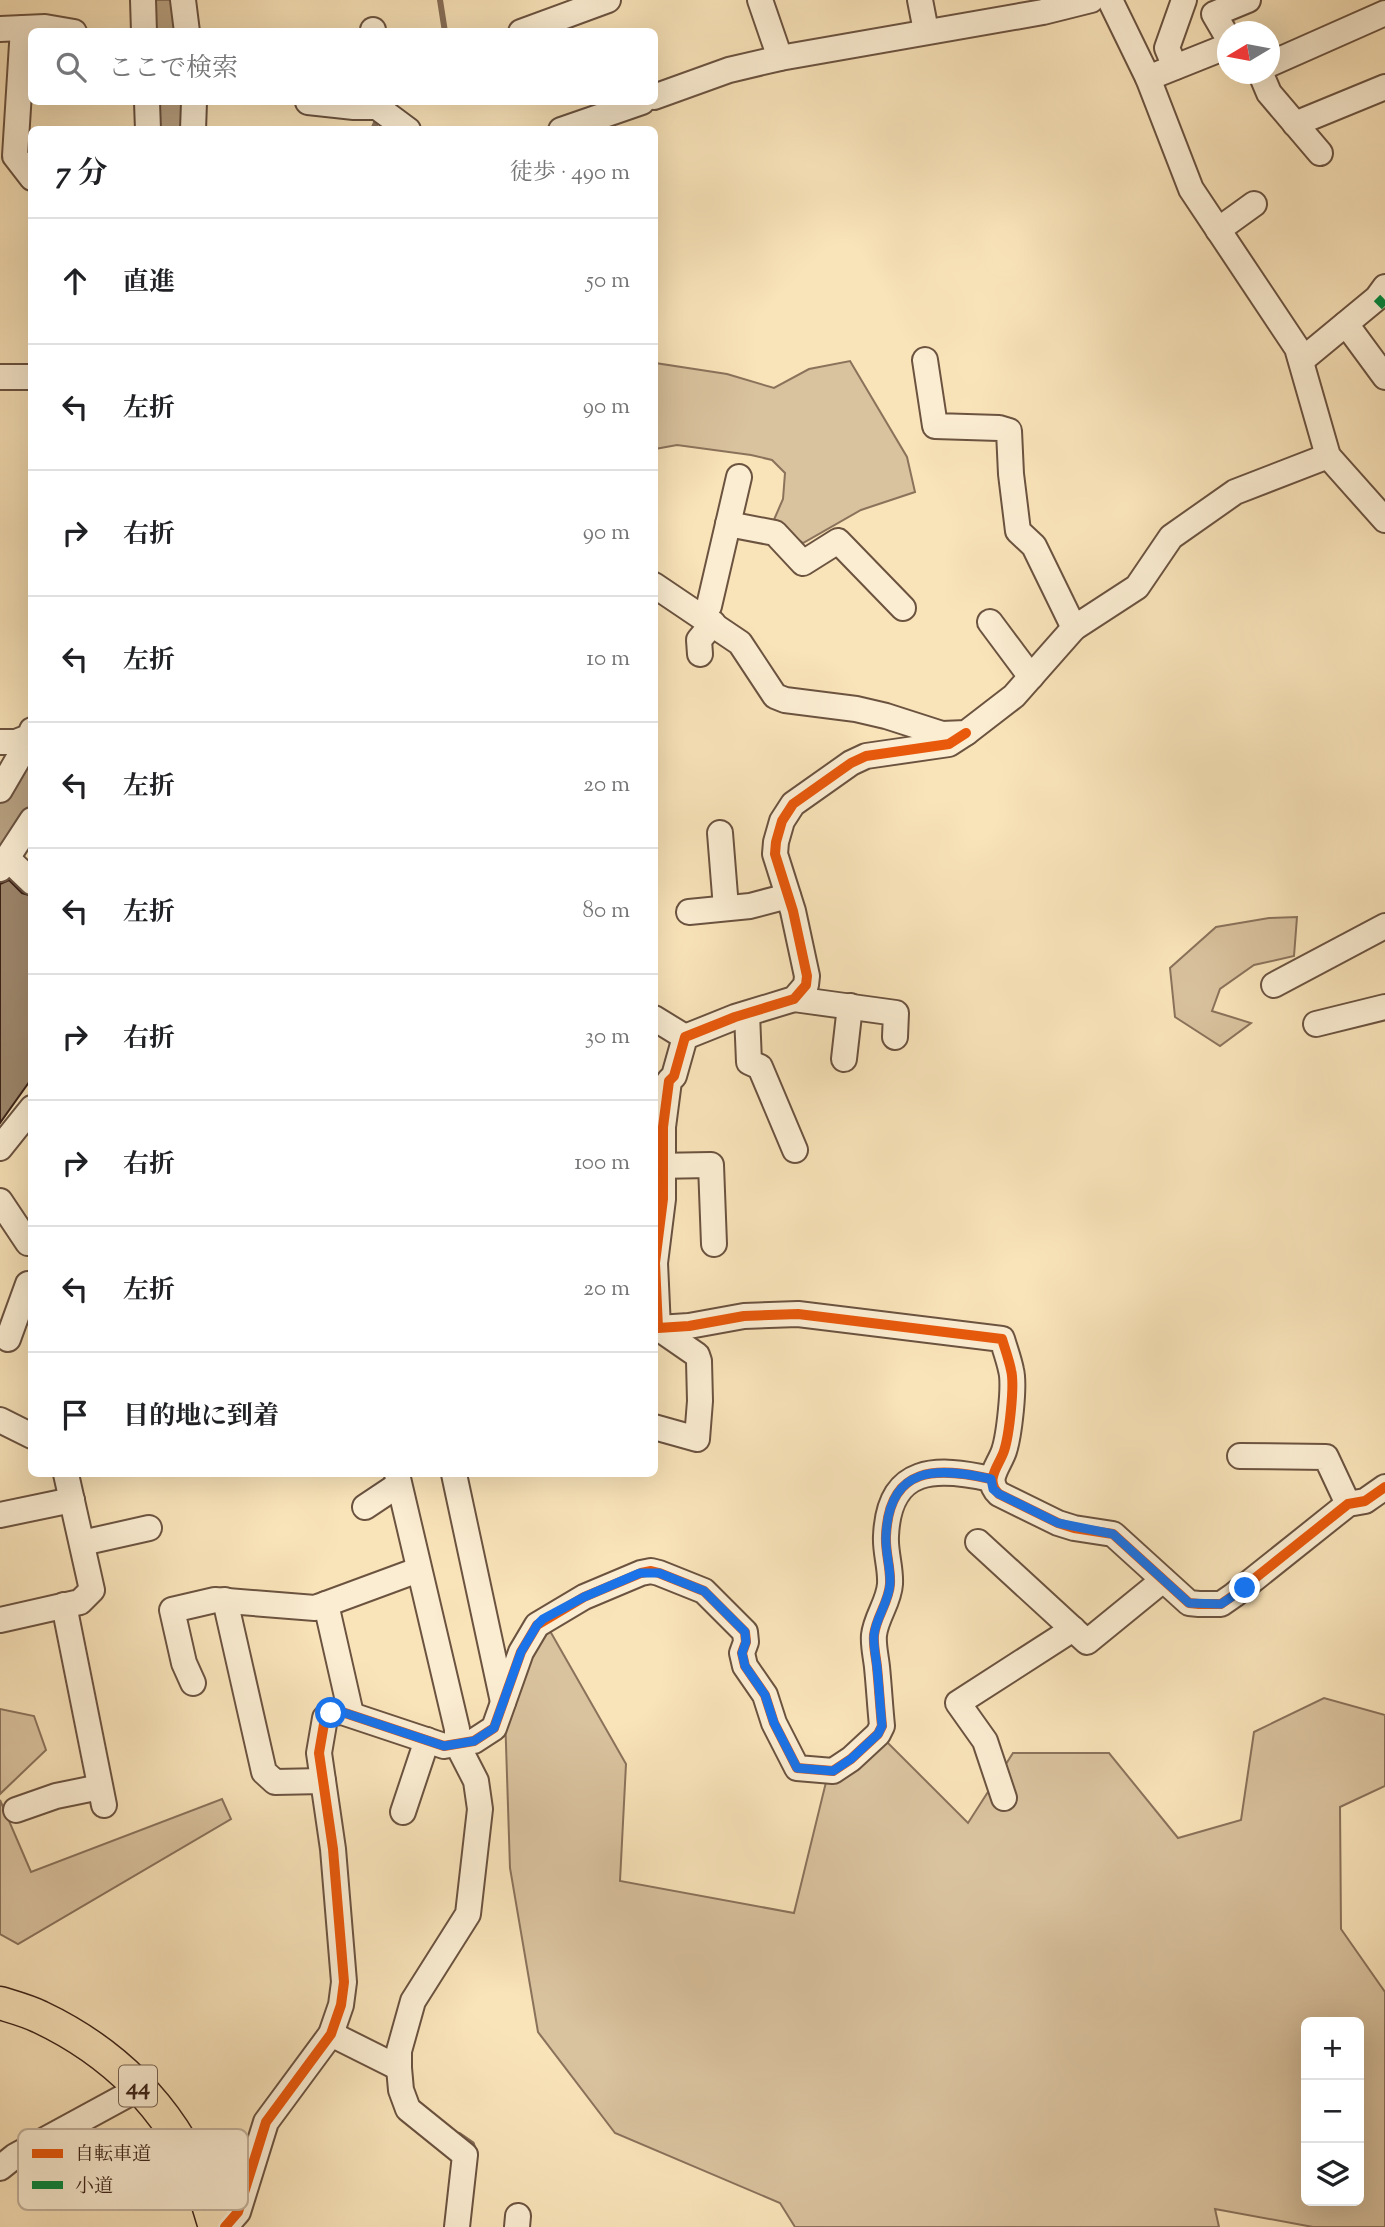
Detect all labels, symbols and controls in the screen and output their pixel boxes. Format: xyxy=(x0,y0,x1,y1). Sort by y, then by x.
north arrow xyxy=(1217,21,1280,84)
search box xyxy=(28,28,658,105)
icon: search xyxy=(52,48,90,86)
text: ここで検索 xyxy=(108,51,238,88)
text: 7 分 xyxy=(56,153,107,196)
text: 徒歩 · 490 m xyxy=(510,157,630,190)
icon: ahead xyxy=(56,262,94,300)
text: 直進 xyxy=(123,265,175,302)
text: 50 m xyxy=(586,265,630,298)
icon: left xyxy=(56,388,94,426)
text: 左折 xyxy=(123,391,175,428)
text: 90 m xyxy=(583,391,630,424)
icon: right xyxy=(56,514,94,552)
text: 右折 xyxy=(123,517,175,554)
text: 90 m xyxy=(583,517,630,550)
icon: left xyxy=(56,640,94,678)
text: 左折 xyxy=(123,643,175,680)
text: 10 m xyxy=(586,643,630,676)
icon: left xyxy=(56,766,94,804)
text: 左折 xyxy=(123,769,175,806)
text: 20 m xyxy=(583,769,630,802)
icon: left xyxy=(56,892,94,930)
text: 左折 xyxy=(123,895,175,932)
text: 80 m xyxy=(582,895,630,928)
icon: right xyxy=(56,1018,94,1056)
text: 右折 xyxy=(123,1021,175,1058)
text: 30 m xyxy=(585,1021,630,1054)
icon: right xyxy=(56,1144,94,1182)
text: 右折 xyxy=(123,1147,175,1184)
text: 100 m xyxy=(574,1147,630,1180)
icon: left xyxy=(56,1270,94,1308)
text: 左折 xyxy=(123,1273,175,1310)
text: 20 m xyxy=(583,1273,630,1306)
icon: arrive xyxy=(56,1396,94,1434)
text: 目的地に到着 xyxy=(123,1399,279,1436)
route end xyxy=(1229,1572,1260,1603)
route start xyxy=(315,1697,346,1728)
map controls xyxy=(1301,2017,1364,2206)
button: + xyxy=(1301,2017,1364,2080)
road number: 44 xyxy=(119,2066,157,2106)
button: − xyxy=(1301,2080,1364,2143)
legend xyxy=(18,2129,248,2210)
text: 自転車道 xyxy=(75,2142,151,2169)
button: layers xyxy=(1301,2143,1364,2206)
text: 小道 xyxy=(75,2174,113,2201)

